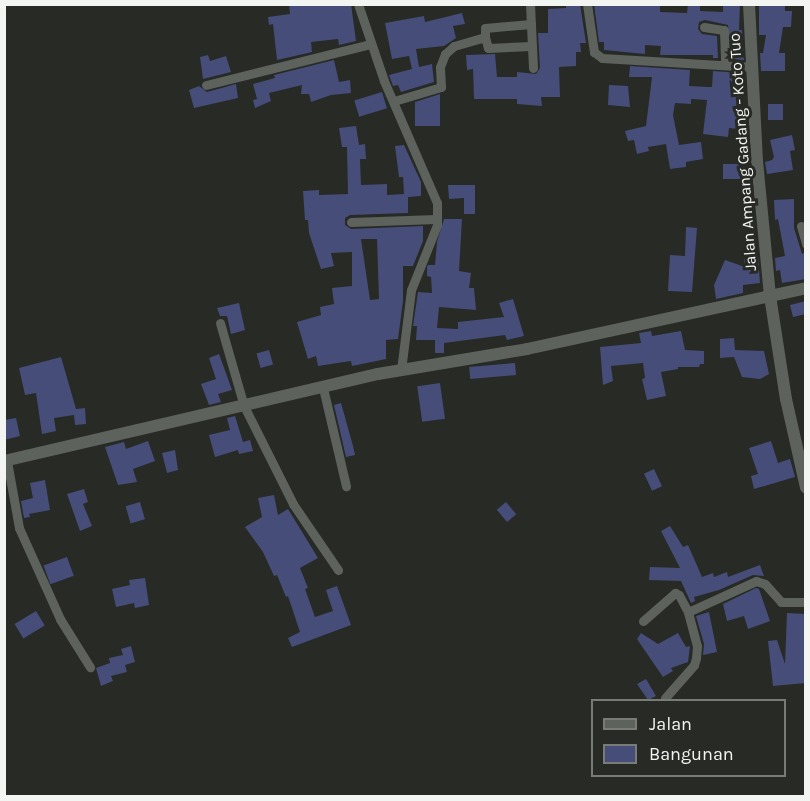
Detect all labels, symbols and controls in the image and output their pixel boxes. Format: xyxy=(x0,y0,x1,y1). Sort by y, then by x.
street label: Jalan Ampang Gadang - Koto Tuo xyxy=(725,32,761,272)
legend xyxy=(591,699,786,777)
text: Jalan xyxy=(649,713,692,735)
text: Bangunan xyxy=(649,743,734,765)

